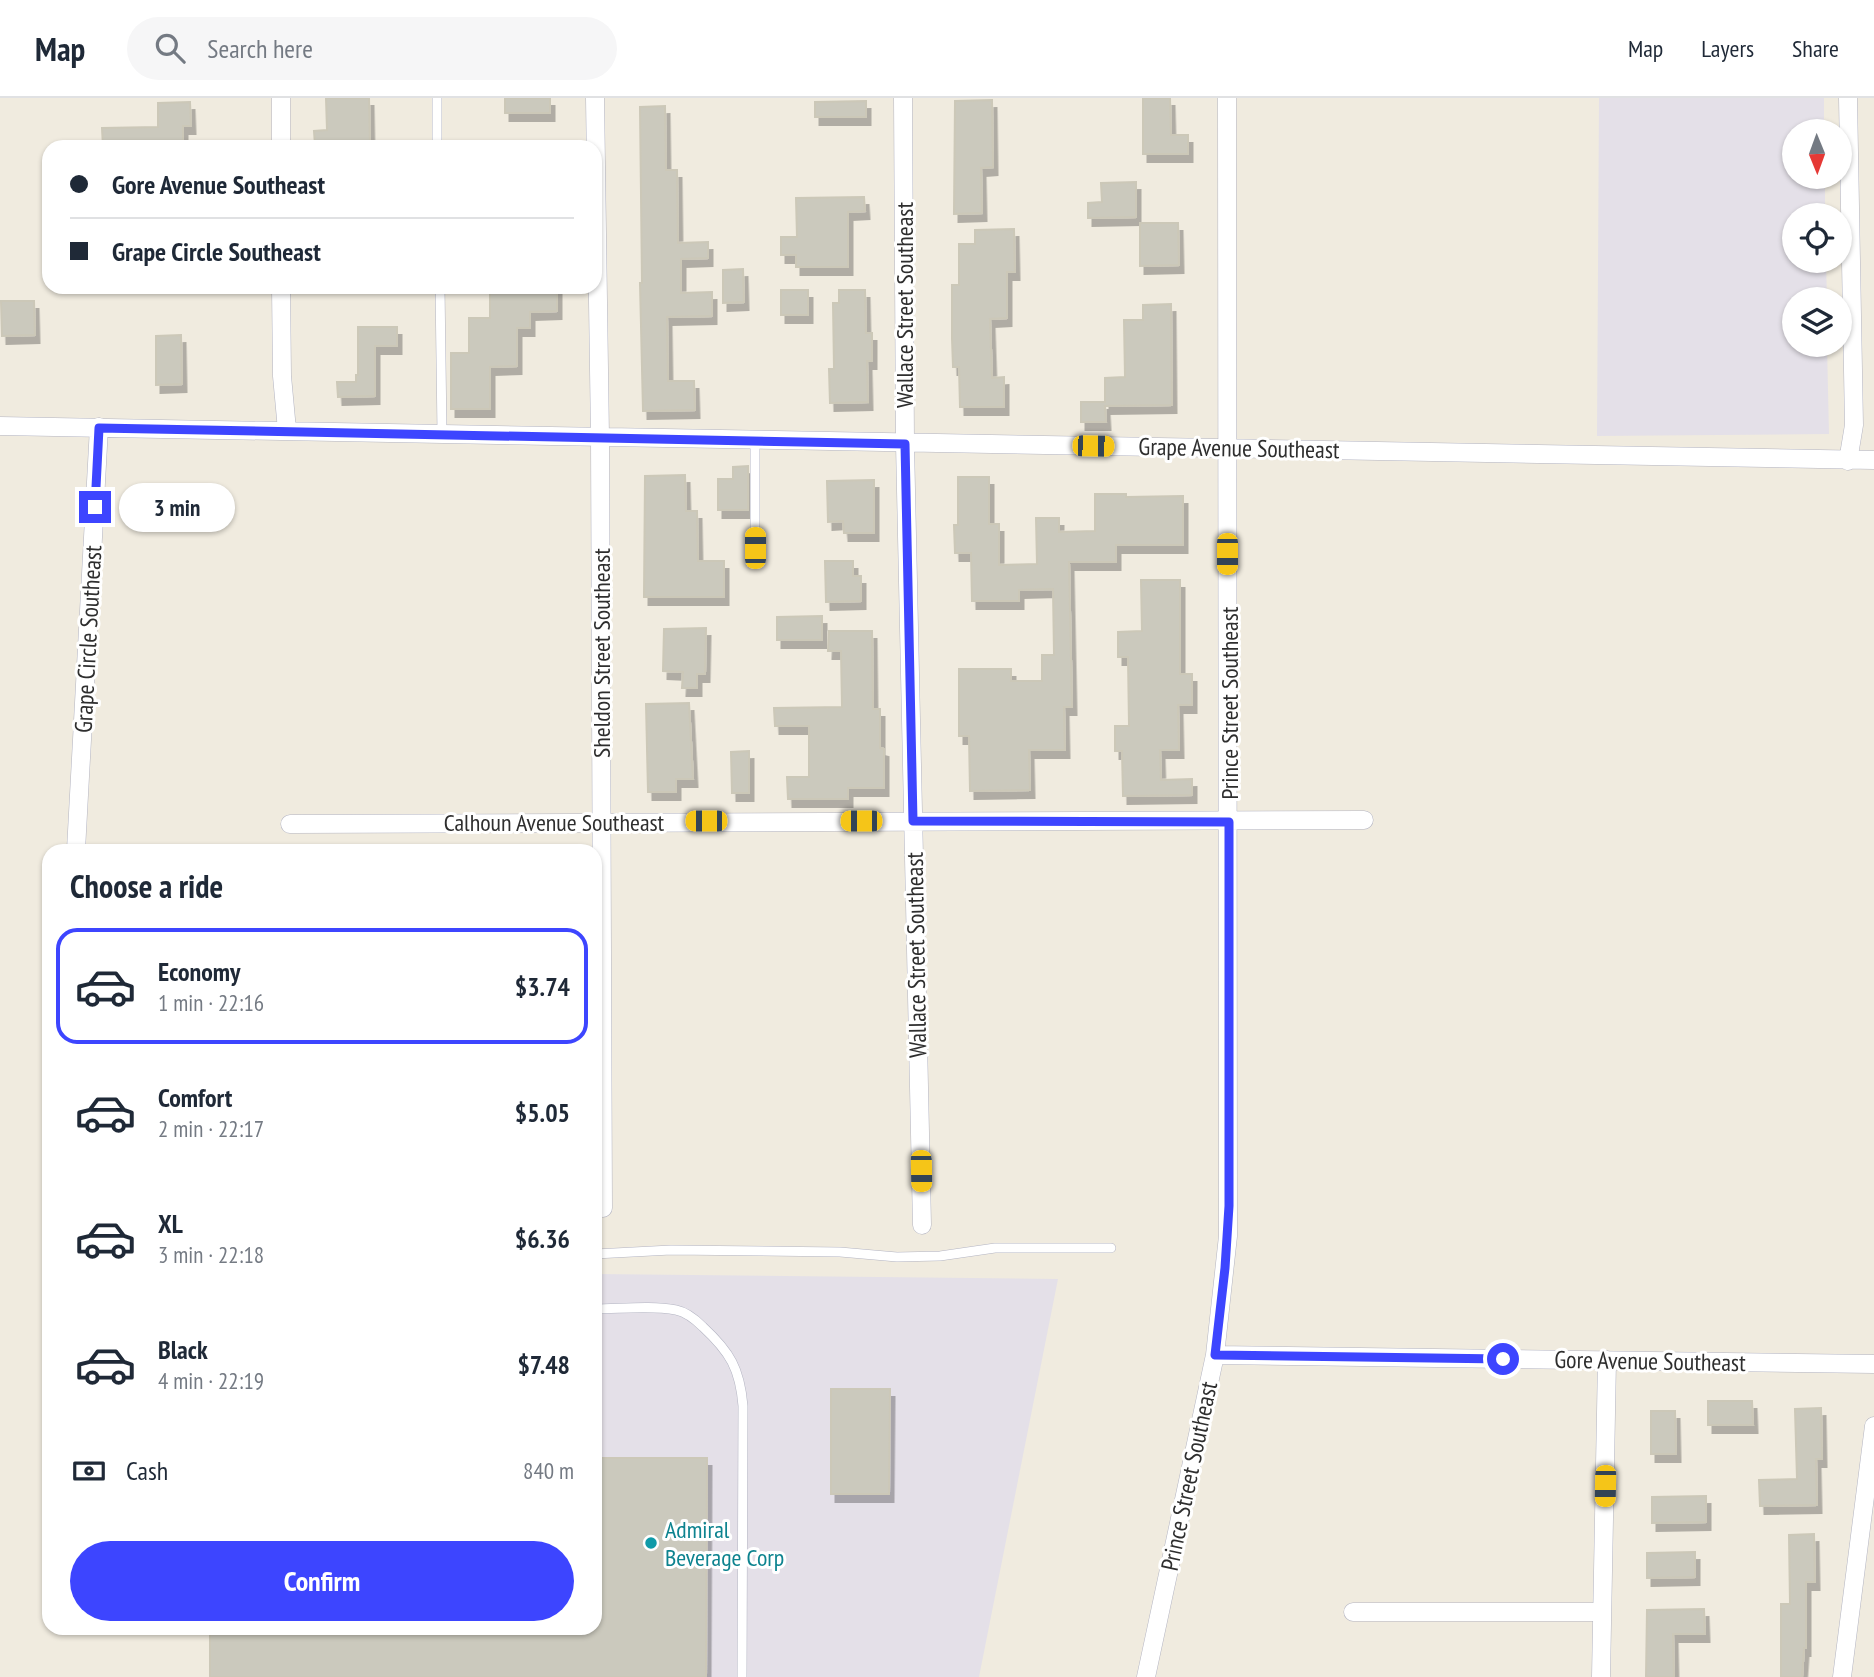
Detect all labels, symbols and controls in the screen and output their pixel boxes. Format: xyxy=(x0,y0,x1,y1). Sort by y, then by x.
search box xyxy=(127,17,617,80)
text: Map xyxy=(35,27,85,70)
icon: search xyxy=(151,29,189,67)
text: Search here xyxy=(207,32,313,65)
text: Map xyxy=(1628,33,1663,64)
text: Layers xyxy=(1701,33,1754,64)
text: Share xyxy=(1792,33,1839,64)
north arrow xyxy=(1782,119,1852,189)
map controls xyxy=(1782,119,1852,357)
text: Gore Avenue Southeast xyxy=(112,168,325,201)
street label: Wallace Street Southeast xyxy=(889,202,920,408)
button: locate xyxy=(1782,203,1852,273)
text: Grape Circle Southeast xyxy=(112,235,321,268)
button: layers xyxy=(1782,287,1852,357)
street label: Grape Avenue Southeast xyxy=(1138,431,1340,465)
car xyxy=(1072,435,1115,457)
callout: 3 min xyxy=(119,482,235,532)
route end xyxy=(79,491,111,523)
text: 3 min xyxy=(154,493,200,522)
car xyxy=(745,527,766,569)
car xyxy=(1217,533,1238,575)
street label: Grape Circle Southeast xyxy=(68,544,108,734)
street label: Sheldon Street Southeast xyxy=(586,548,617,758)
street label: Prince Street Southeast xyxy=(1214,606,1245,799)
street label: Calhoun Avenue Southeast xyxy=(444,807,665,838)
car xyxy=(686,811,728,832)
car xyxy=(841,811,883,832)
street label: Wallace Street Southeast xyxy=(899,851,933,1058)
text: Choose a ride xyxy=(70,865,223,907)
icon: car xyxy=(74,955,137,1018)
text: Economy xyxy=(158,955,240,988)
text: $3.74 xyxy=(515,970,570,1003)
text: 1 min · 22:16 xyxy=(158,988,264,1017)
icon: car xyxy=(74,1081,137,1144)
text: Comfort xyxy=(158,1081,232,1114)
text: $5.05 xyxy=(515,1096,570,1129)
text: 2 min · 22:17 xyxy=(158,1114,264,1143)
car xyxy=(911,1150,932,1192)
icon: car xyxy=(74,1207,137,1270)
text: XL xyxy=(158,1207,183,1240)
text: $6.36 xyxy=(515,1222,570,1255)
text: 3 min · 22:18 xyxy=(158,1240,264,1269)
icon: car xyxy=(74,1333,137,1396)
text: Black xyxy=(158,1333,208,1366)
route start xyxy=(1487,1343,1519,1375)
street label: Gore Avenue Southeast xyxy=(1554,1344,1746,1378)
text: $7.48 xyxy=(517,1348,570,1381)
text: 4 min · 22:19 xyxy=(158,1366,264,1395)
street label: Prince Street Southeast xyxy=(1154,1378,1224,1574)
icon: cash xyxy=(70,1452,108,1490)
text: Cash xyxy=(126,1454,168,1487)
text: 840 m xyxy=(523,1456,574,1485)
car xyxy=(1595,1465,1616,1507)
place label: Admiral Beverage Corp xyxy=(665,1514,784,1573)
marker: Admiral Beverage Corp xyxy=(643,1535,659,1551)
button: Confirm xyxy=(70,1541,574,1621)

